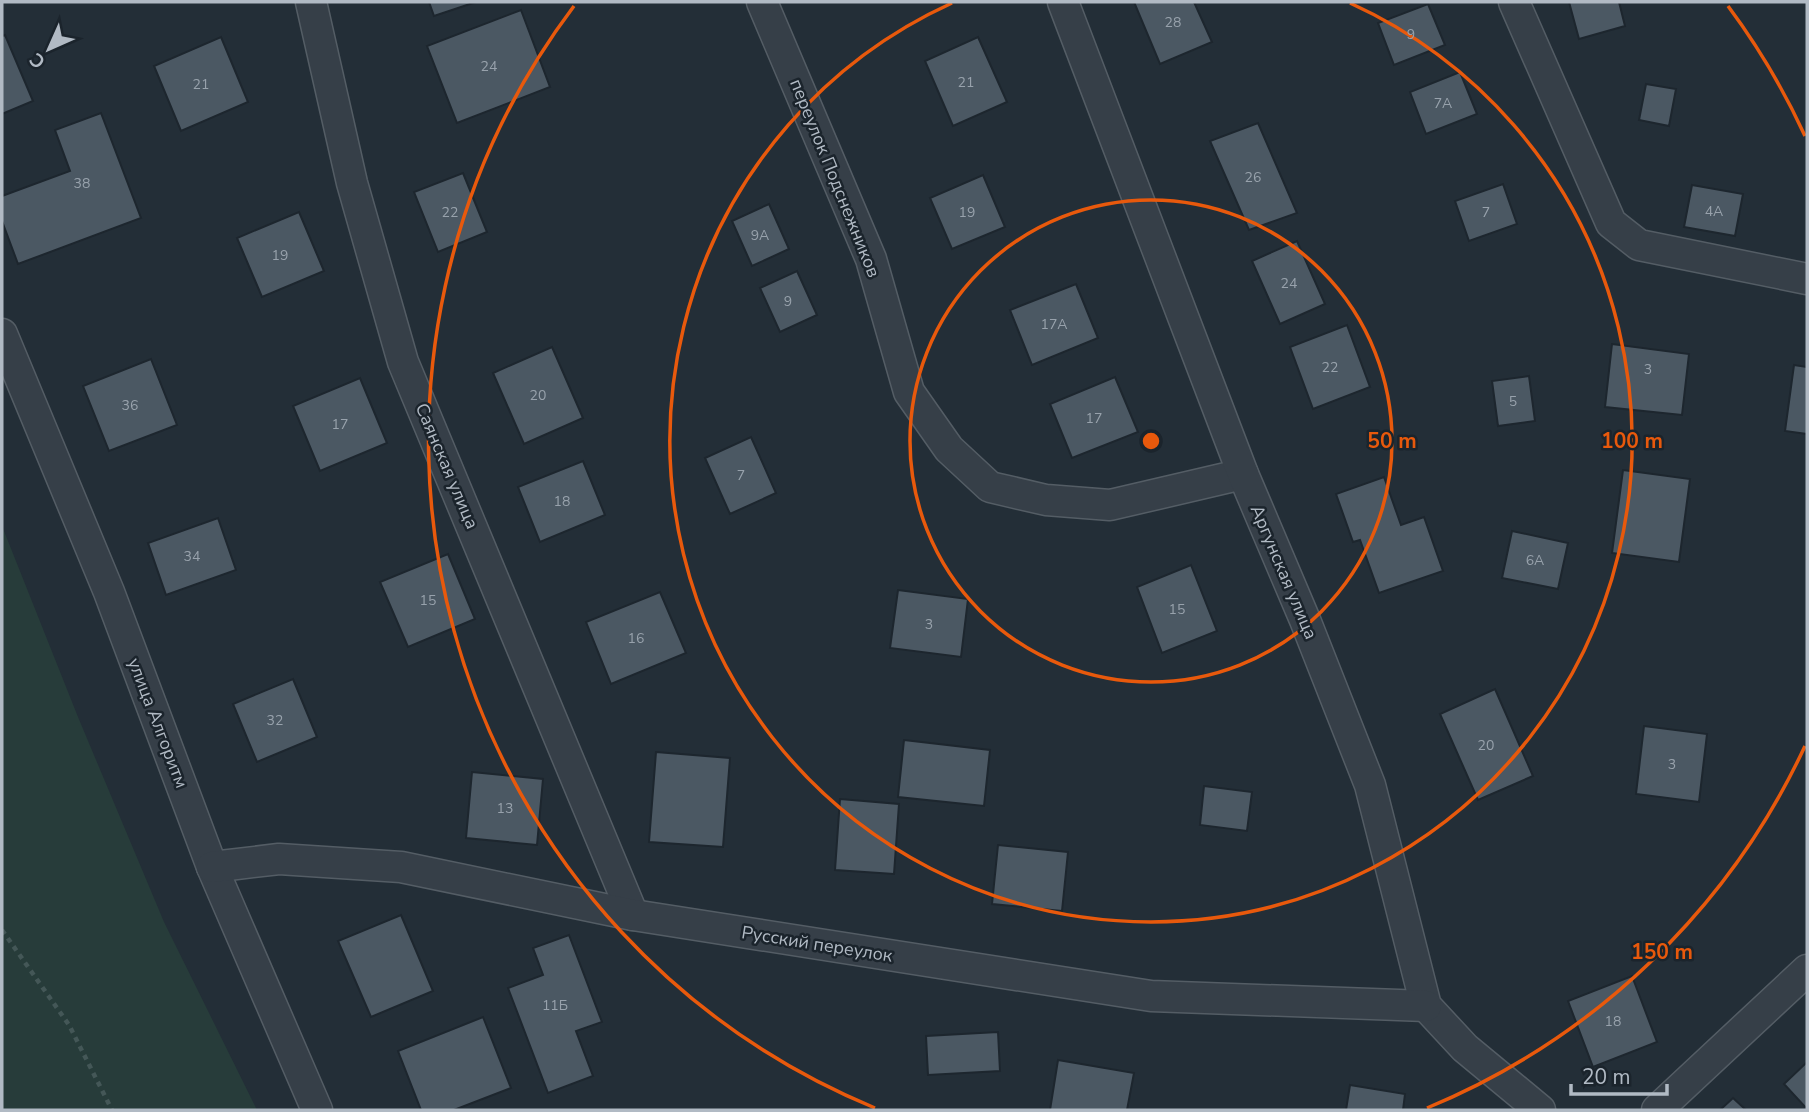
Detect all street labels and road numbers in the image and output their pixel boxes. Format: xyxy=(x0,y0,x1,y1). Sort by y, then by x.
street label: переулок Подснежников xyxy=(784,75,886,281)
street label: Саянская улица xyxy=(410,400,484,532)
street label: Аргунская улица xyxy=(1245,501,1323,643)
street label: улица Алгоритм xyxy=(122,655,194,791)
street label: Русский переулок xyxy=(740,920,895,968)

